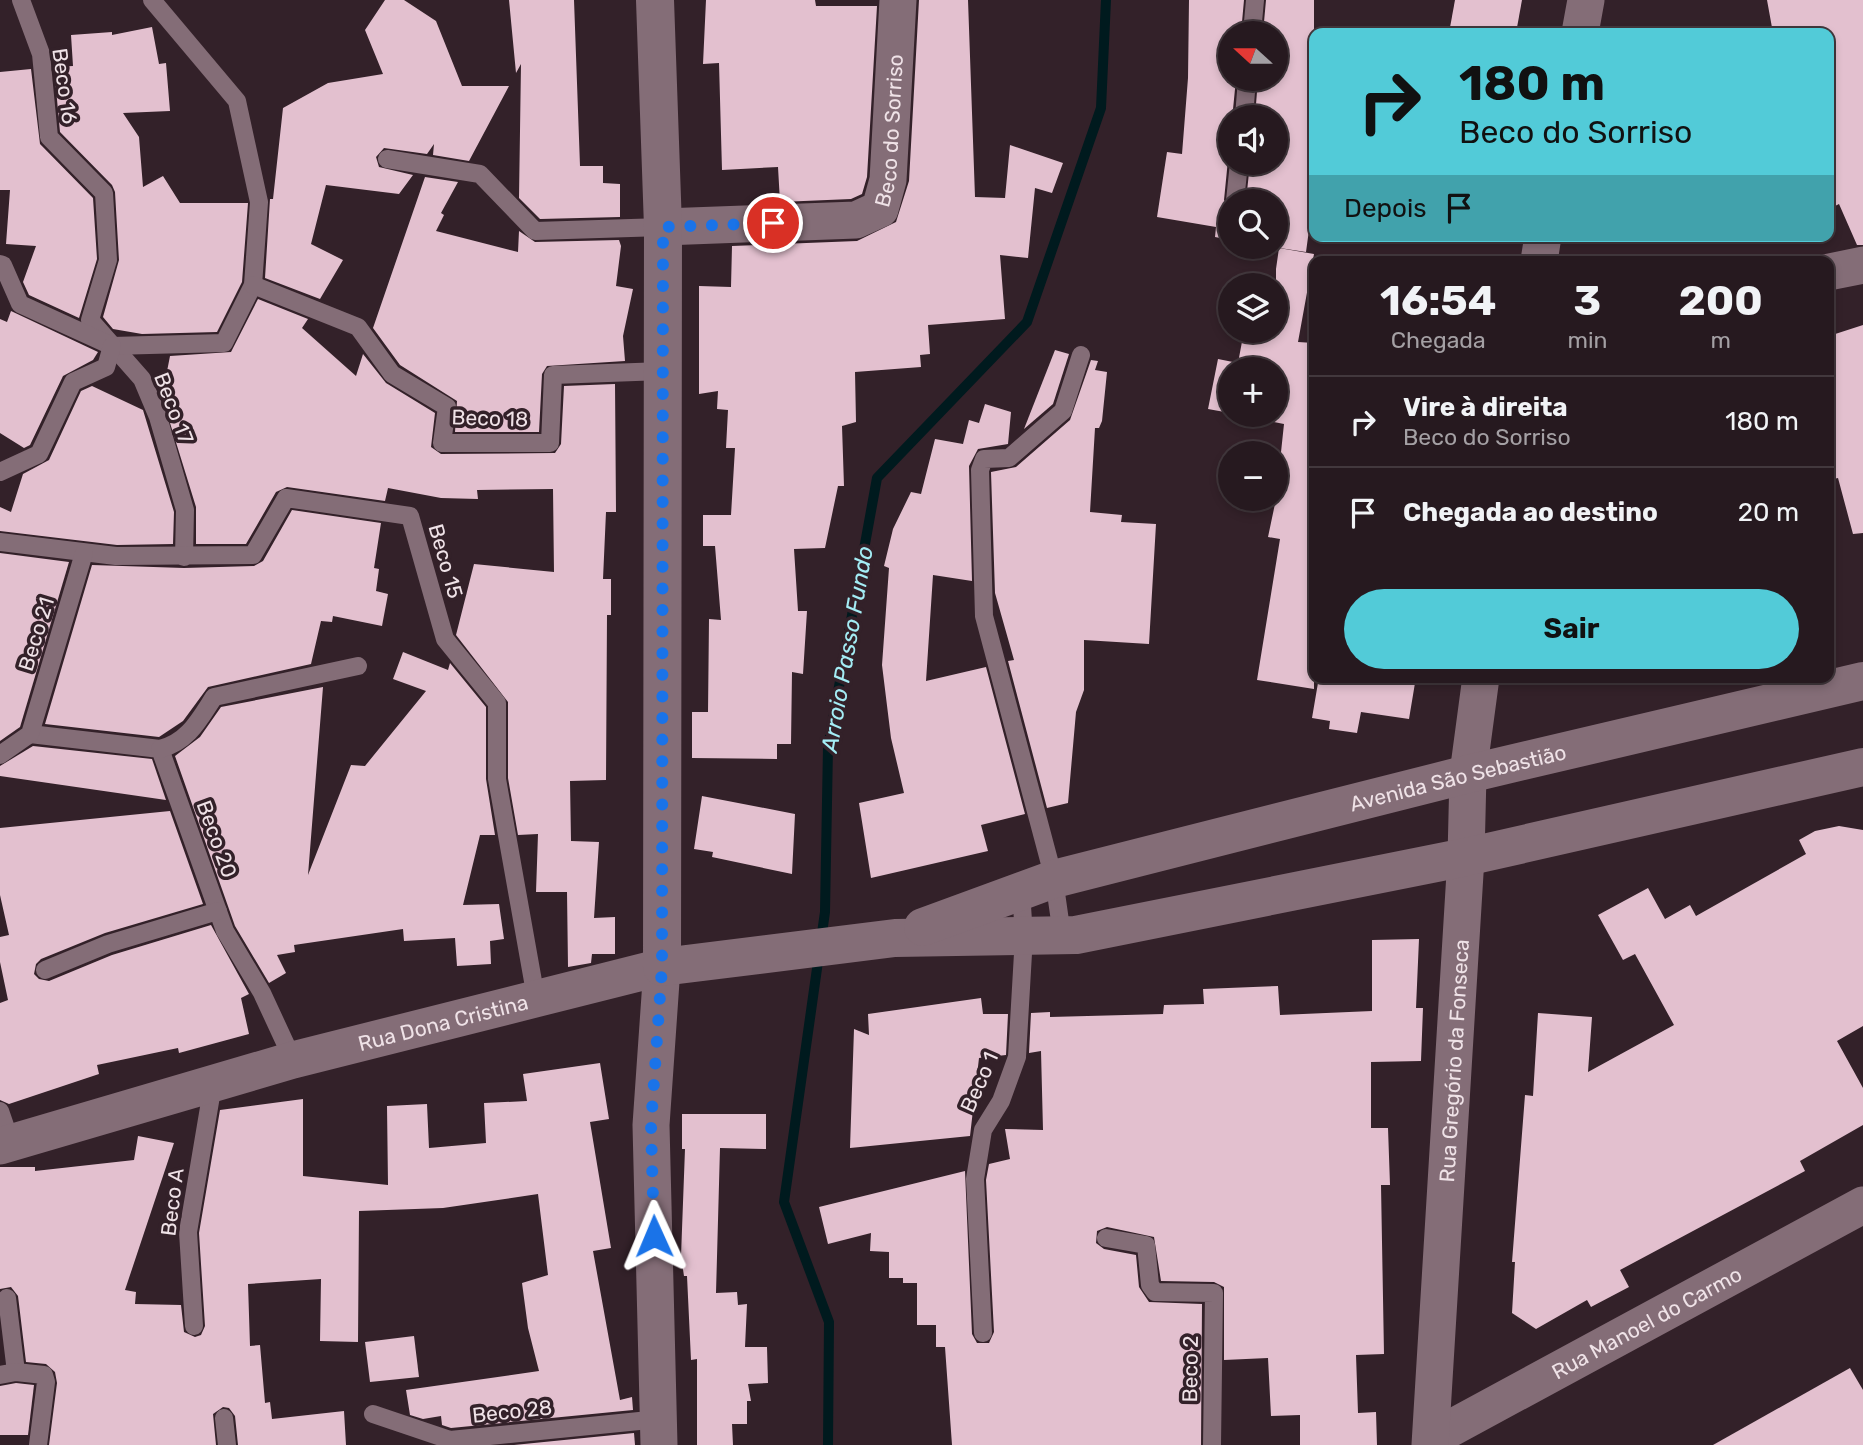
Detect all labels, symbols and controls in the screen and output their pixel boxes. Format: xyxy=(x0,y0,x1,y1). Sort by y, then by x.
north arrow xyxy=(1218,21,1288,91)
map controls xyxy=(1218,21,1288,511)
street label: Beco 16 xyxy=(47,47,83,125)
street label: Beco do Sorriso xyxy=(869,53,907,210)
text: 180 m xyxy=(1459,54,1605,112)
icon: right xyxy=(1344,56,1435,147)
button: sound xyxy=(1218,105,1288,175)
text: Beco do Sorriso xyxy=(1459,113,1692,151)
button: search xyxy=(1218,189,1288,259)
icon: arrive xyxy=(1440,189,1478,227)
pin xyxy=(743,193,803,253)
text: Depois xyxy=(1344,193,1426,224)
icon: arrive xyxy=(754,204,792,242)
button: layers xyxy=(1218,273,1288,343)
text: 16:54 xyxy=(1380,276,1496,326)
text: 3 xyxy=(1574,276,1601,326)
text: 200 xyxy=(1679,276,1763,326)
text: Chegada xyxy=(1391,326,1486,354)
text: min xyxy=(1567,326,1607,354)
text: m xyxy=(1710,326,1731,354)
button: + xyxy=(1218,357,1288,427)
street label: Beco 17 xyxy=(149,369,199,447)
text: Vire à direita xyxy=(1403,392,1568,423)
icon: right xyxy=(1344,403,1382,441)
street label: Beco 18 xyxy=(451,404,529,432)
text: 180 m xyxy=(1725,406,1799,437)
text: Beco do Sorriso xyxy=(1403,423,1571,451)
button: − xyxy=(1218,441,1288,511)
icon: arrive xyxy=(1344,494,1382,532)
text: Chegada ao destino xyxy=(1403,497,1658,528)
text: 20 m xyxy=(1738,497,1799,528)
street label: Beco 15 xyxy=(424,521,468,601)
water label: Arroio Passo Fundo xyxy=(815,544,879,755)
button: Sair xyxy=(1344,589,1799,669)
street label: Beco 21 xyxy=(13,594,59,674)
street label: Avenida São Sebastião xyxy=(1347,739,1569,816)
street label: Beco 20 xyxy=(192,797,242,881)
street label: Rua Gregório da Fonseca xyxy=(1434,938,1473,1183)
street label: Rua Dona Cristina xyxy=(355,989,531,1056)
street label: Beco 1 xyxy=(955,1048,1003,1116)
street label: Beco A xyxy=(155,1167,189,1237)
position arrow xyxy=(617,1199,691,1273)
street label: Rua Manoel do Carmo xyxy=(1547,1261,1746,1384)
street label: Beco 2 xyxy=(1177,1335,1203,1403)
street label: Beco 28 xyxy=(471,1394,553,1428)

